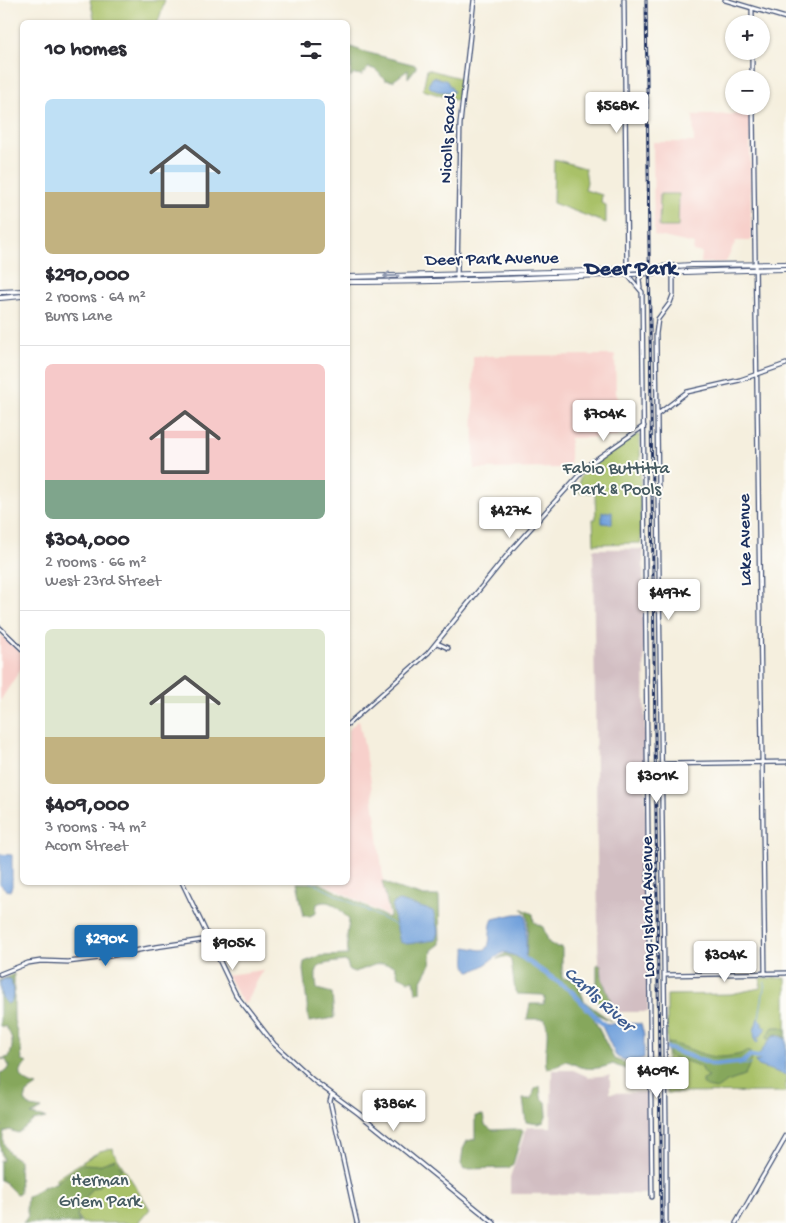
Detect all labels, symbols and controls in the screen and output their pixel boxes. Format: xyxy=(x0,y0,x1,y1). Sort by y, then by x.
map controls xyxy=(725,15,770,115)
button: + xyxy=(725,15,770,60)
icon: filters xyxy=(297,36,325,64)
text: 10 homes xyxy=(45,38,126,63)
button: − xyxy=(725,70,770,115)
street label: Nicolls Road xyxy=(436,92,462,184)
pin: $568K xyxy=(582,92,652,134)
text: $568K xyxy=(596,98,638,117)
icon: home xyxy=(140,131,230,221)
street label: Deer Park Avenue xyxy=(424,248,560,272)
district label: Deer Park xyxy=(583,257,679,283)
text: $290,000 xyxy=(45,264,130,289)
one-way arrow xyxy=(384,271,400,280)
text: 2 rooms · 64 m² xyxy=(45,289,146,308)
text: Burrs Lane xyxy=(45,308,112,327)
icon: home xyxy=(140,397,230,487)
pin: $704K xyxy=(569,400,639,442)
text: $704K xyxy=(584,406,624,425)
park label: Fabio Buttitta Park & Pools xyxy=(561,459,671,501)
street label: Lake Avenue xyxy=(735,493,757,586)
pin: $427K xyxy=(475,496,545,539)
text: $427K xyxy=(490,503,530,522)
text: $304,000 xyxy=(45,529,130,554)
text: 2 rooms · 66 m² xyxy=(45,554,146,573)
text: West 23rd Street xyxy=(45,573,161,592)
pin: $497K xyxy=(634,578,704,621)
text: $497K xyxy=(649,585,689,604)
icon: home xyxy=(140,662,230,752)
pin: $301K xyxy=(622,762,692,804)
text: $301K xyxy=(637,768,677,787)
text: $409,000 xyxy=(45,794,129,819)
text: 3 rooms · 74 m² xyxy=(45,819,147,838)
street label: Long Island Avenue xyxy=(637,835,661,978)
text: Acorn Street xyxy=(45,838,128,857)
pin: $290K xyxy=(71,924,141,967)
pin: $905K xyxy=(198,928,268,971)
text: $290K xyxy=(86,931,126,950)
text: $905K xyxy=(212,935,254,954)
pin: $304K xyxy=(690,940,760,983)
text: $304K xyxy=(705,947,745,966)
water label: Carlls River xyxy=(558,963,641,1040)
pin: $409K xyxy=(622,1056,692,1099)
text: $409K xyxy=(637,1063,677,1082)
pin: $386K xyxy=(359,1090,429,1132)
text: $386K xyxy=(373,1096,415,1115)
park label: Herman Griem Park xyxy=(59,1171,143,1213)

